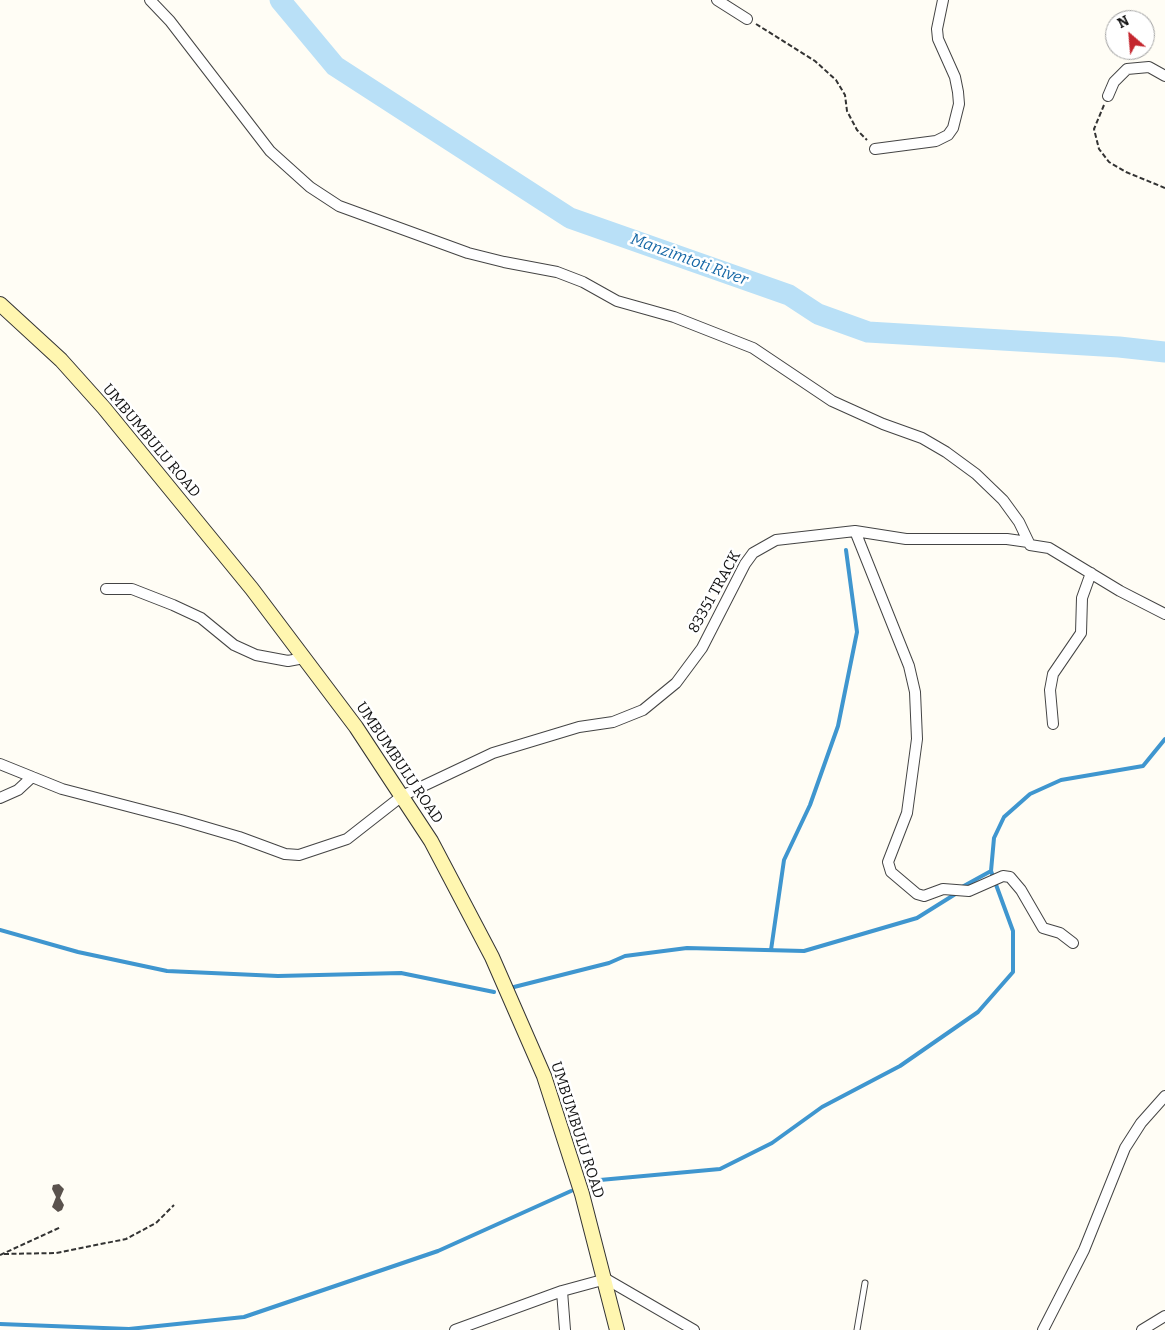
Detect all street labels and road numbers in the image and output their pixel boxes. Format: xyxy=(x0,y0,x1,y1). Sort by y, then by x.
street label: UMBUMBULU ROAD xyxy=(98,381,204,501)
street label: 83351 TRACK xyxy=(685,548,745,636)
street label: UMBUMBULU ROAD xyxy=(352,699,446,827)
street label: UMBUMBULU ROAD xyxy=(546,1059,608,1201)

